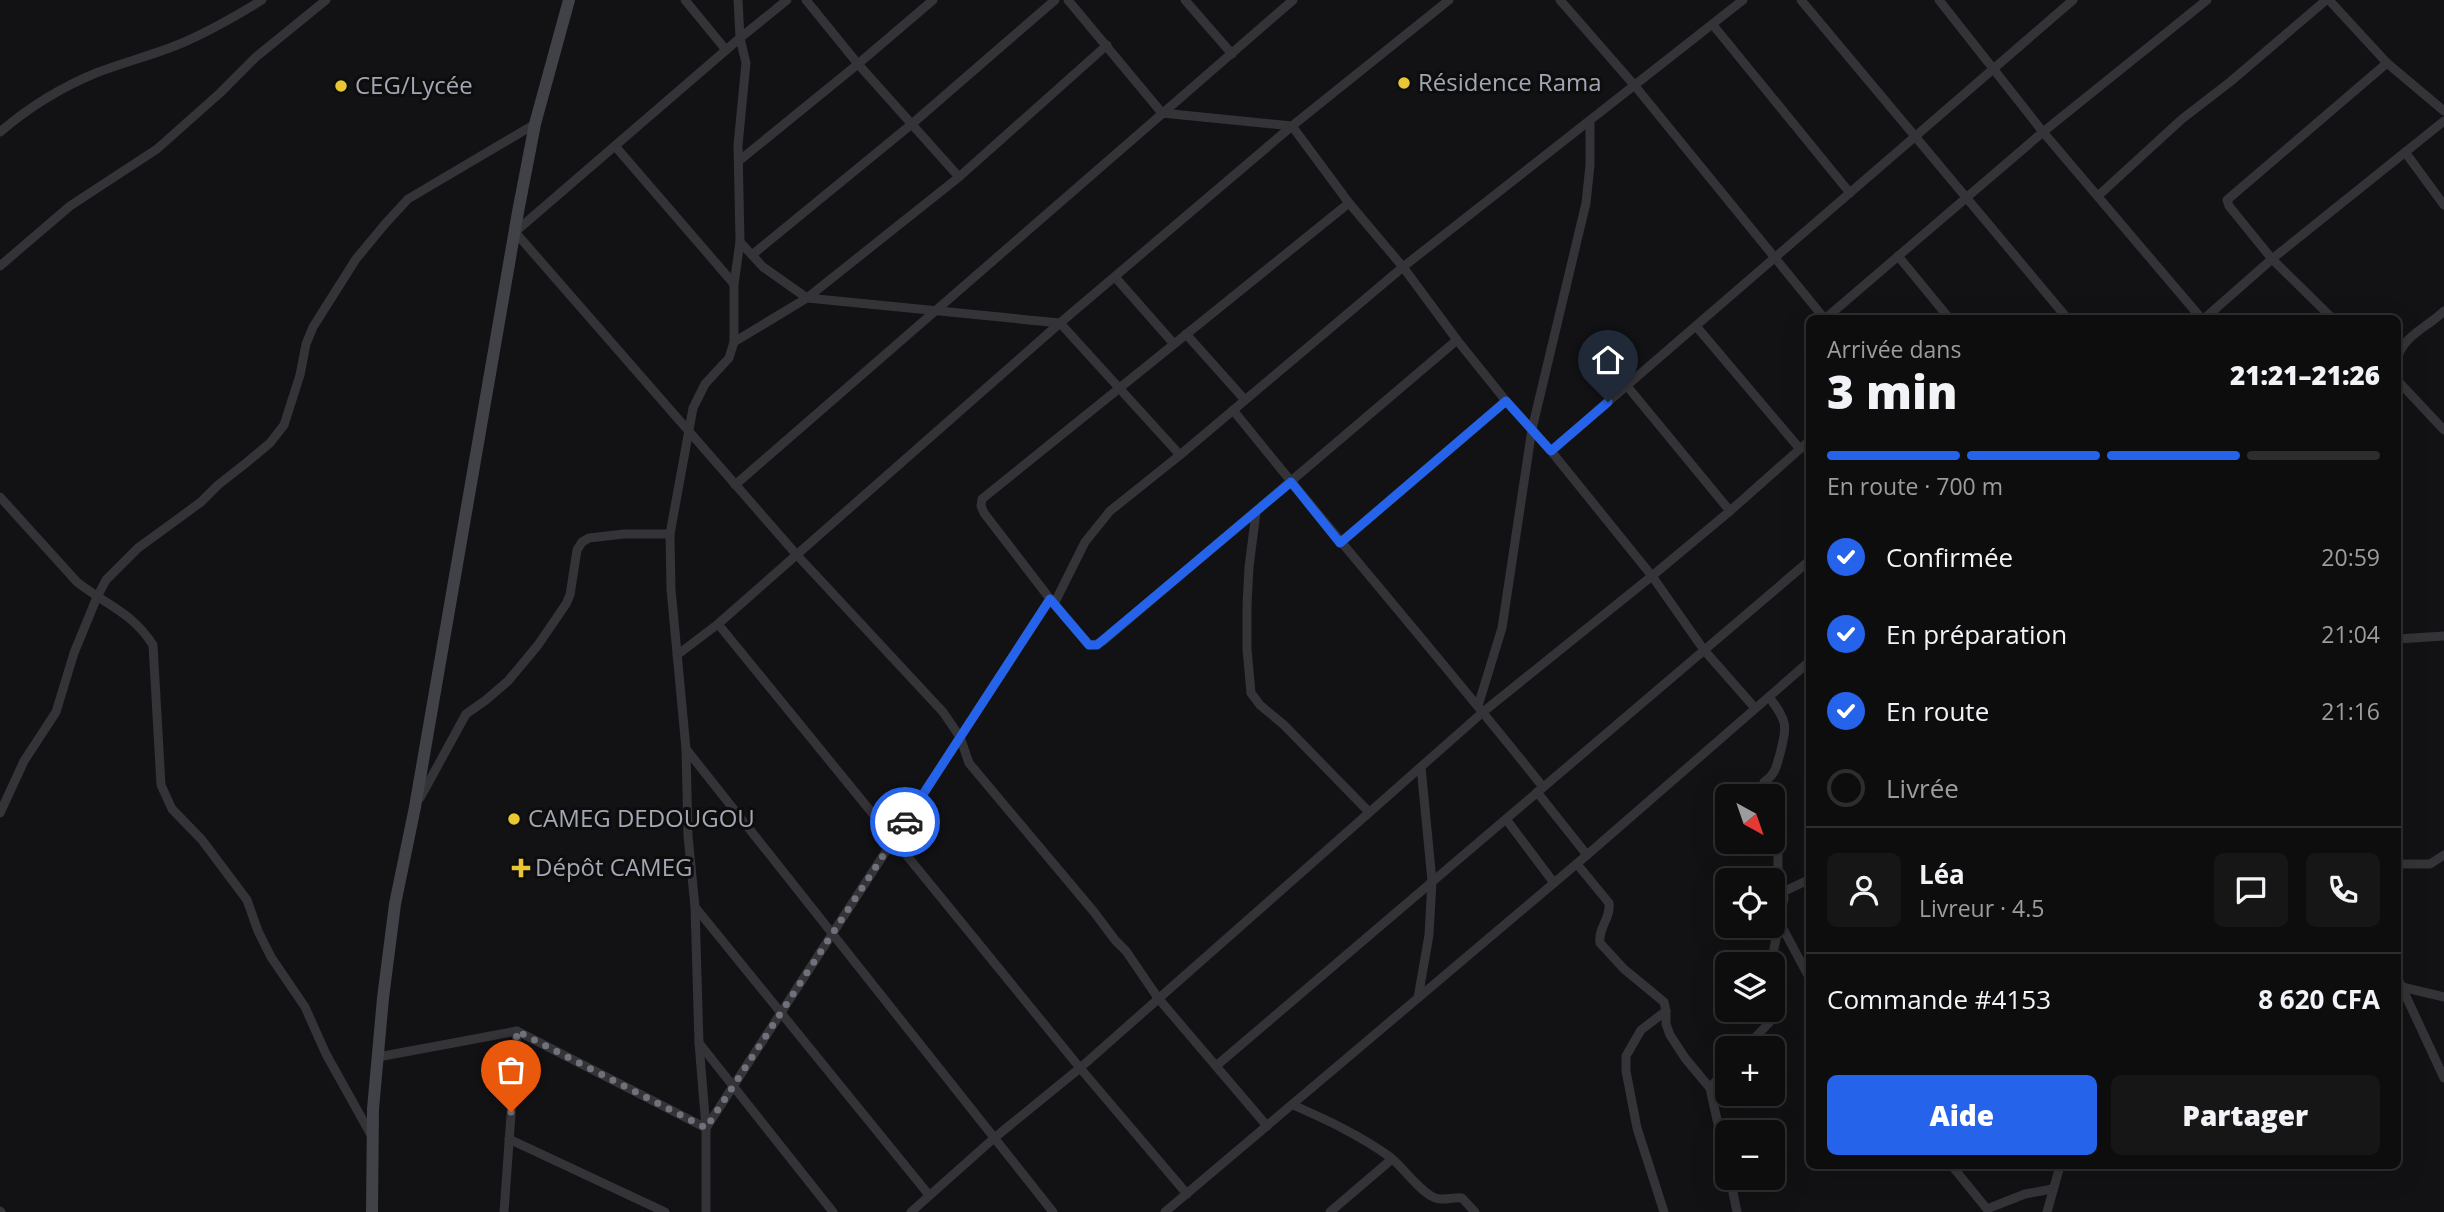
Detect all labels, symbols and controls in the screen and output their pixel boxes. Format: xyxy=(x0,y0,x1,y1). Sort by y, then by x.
place label: Résidence Rama xyxy=(1418,65,1602,98)
place label: CEG/Lycée xyxy=(355,68,473,101)
marker: Résidence Rama xyxy=(1396,75,1412,91)
marker: CEG/Lycée xyxy=(333,78,349,94)
pin xyxy=(1578,330,1638,402)
text: Arrivée dans xyxy=(1827,333,1961,365)
icon: home xyxy=(1589,341,1627,379)
text: 21:21–21:26 xyxy=(2230,357,2380,393)
text: 3 min xyxy=(1827,360,1958,422)
text: En route · 700 m xyxy=(1827,470,2003,502)
icon: check xyxy=(1827,538,1865,576)
text: Confirmée xyxy=(1886,539,2013,575)
text: 20:59 xyxy=(2321,541,2380,573)
icon: check xyxy=(1827,615,1865,653)
text: En préparation xyxy=(1886,616,2067,652)
text: 21:04 xyxy=(2321,618,2380,650)
icon: check xyxy=(1827,692,1865,730)
text: En route xyxy=(1886,693,1989,729)
text: 21:16 xyxy=(2321,695,2380,727)
text: Livrée xyxy=(1886,770,1959,806)
north arrow xyxy=(1715,784,1785,854)
map controls xyxy=(1715,784,1785,1190)
courier xyxy=(870,787,940,857)
place label: CAMEG DEDOUGOU xyxy=(528,801,755,834)
icon: car xyxy=(886,803,924,841)
marker: CAMEG DEDOUGOU xyxy=(506,811,522,827)
place label: Dépôt CAMEG xyxy=(535,850,692,883)
button: person xyxy=(1827,853,1901,927)
button: chat xyxy=(2214,853,2288,927)
button: phone xyxy=(2306,853,2380,927)
text: Léa xyxy=(1919,856,1965,892)
marker: Dépôt CAMEG xyxy=(513,860,529,876)
button: locate xyxy=(1715,868,1785,938)
text: Livreur · 4.5 xyxy=(1919,892,2044,924)
button: layers xyxy=(1715,952,1785,1022)
text: Commande #4153 xyxy=(1827,981,2051,1017)
text: 8 620 CFA xyxy=(2258,981,2380,1017)
button: + xyxy=(1715,1036,1785,1106)
pin xyxy=(481,1040,541,1112)
icon: bag xyxy=(492,1051,530,1089)
button: Aide xyxy=(1827,1075,2097,1155)
button: Partager xyxy=(2111,1075,2380,1155)
button: − xyxy=(1715,1120,1785,1190)

